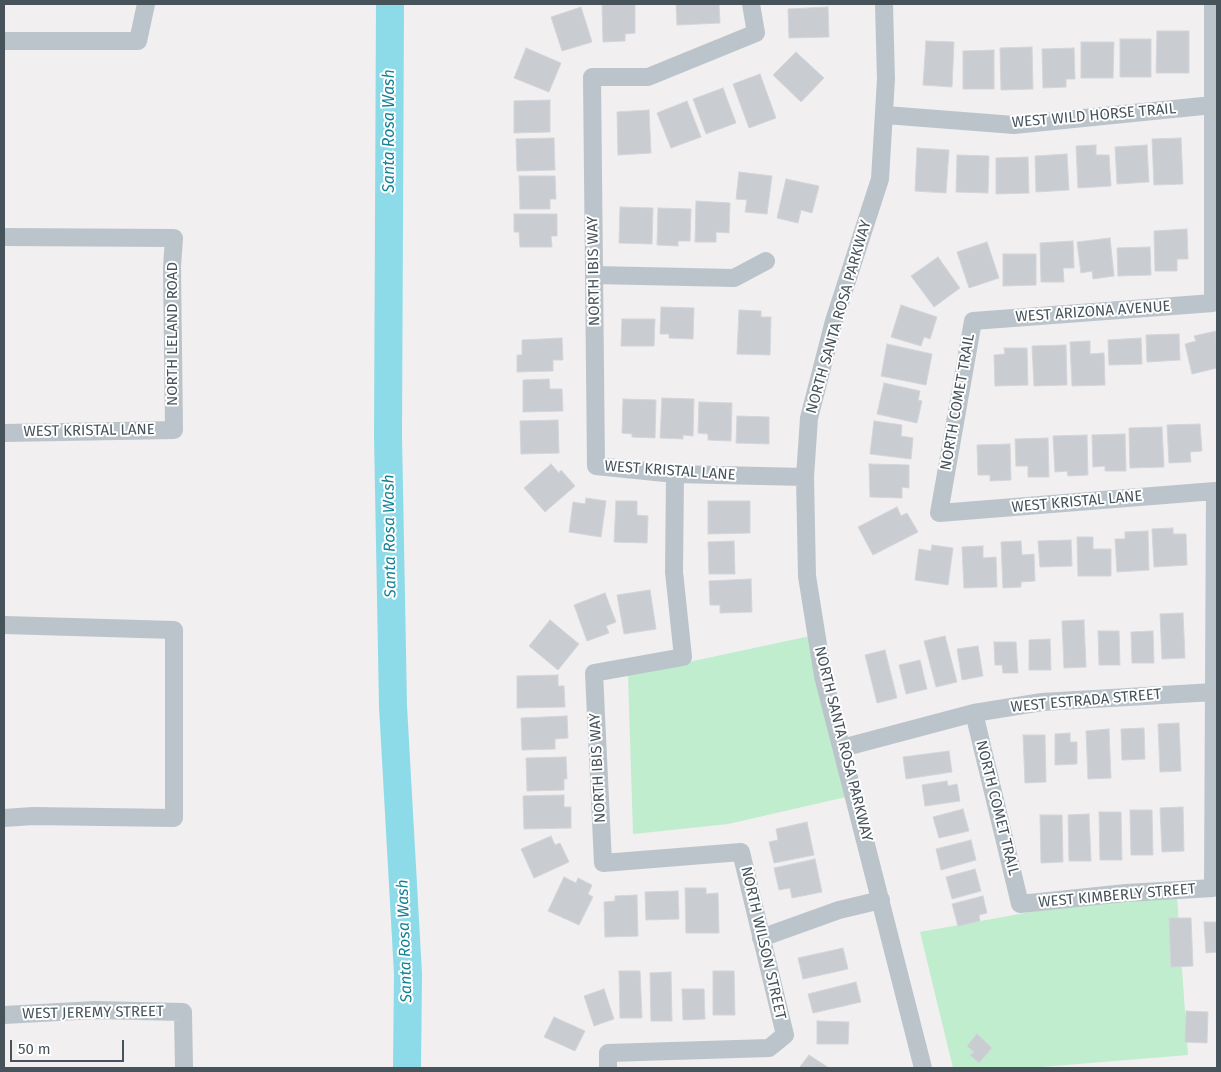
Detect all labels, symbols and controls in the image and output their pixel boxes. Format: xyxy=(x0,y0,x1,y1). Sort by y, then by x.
water label: Santa Rosa Wash xyxy=(380,69,400,193)
street label: WEST WILD HORSE TRAIL xyxy=(1011,100,1177,132)
street label: NORTH IBIS WAY xyxy=(584,216,604,326)
street label: NORTH SANTA ROSA PARKWAY xyxy=(803,218,875,416)
street label: NORTH LELAND ROAD xyxy=(164,262,182,406)
street label: WEST ARIZONA AVENUE xyxy=(1015,298,1171,326)
street label: NORTH COMET TRAIL xyxy=(937,332,979,472)
street label: WEST KRISTAL LANE xyxy=(23,421,155,441)
street label: WEST KRISTAL LANE xyxy=(604,457,736,485)
water label: Santa Rosa Wash xyxy=(379,474,401,598)
street label: WEST KRISTAL LANE xyxy=(1011,487,1143,517)
street label: NORTH SANTA ROSA PARKWAY xyxy=(810,644,876,844)
street label: WEST ESTRADA STREET xyxy=(1010,685,1162,717)
street label: NORTH IBIS WAY xyxy=(586,713,610,823)
street label: NORTH COMET TRAIL xyxy=(972,739,1022,877)
street label: NORTH WILSON STREET xyxy=(737,865,789,1021)
water label: Santa Rosa Wash xyxy=(393,879,417,1003)
street label: WEST KIMBERLY STREET xyxy=(1038,880,1196,912)
street label: WEST JEREMY STREET xyxy=(22,1003,164,1023)
scale bar xyxy=(12,1030,126,1062)
text: 50 m xyxy=(18,1040,51,1058)

